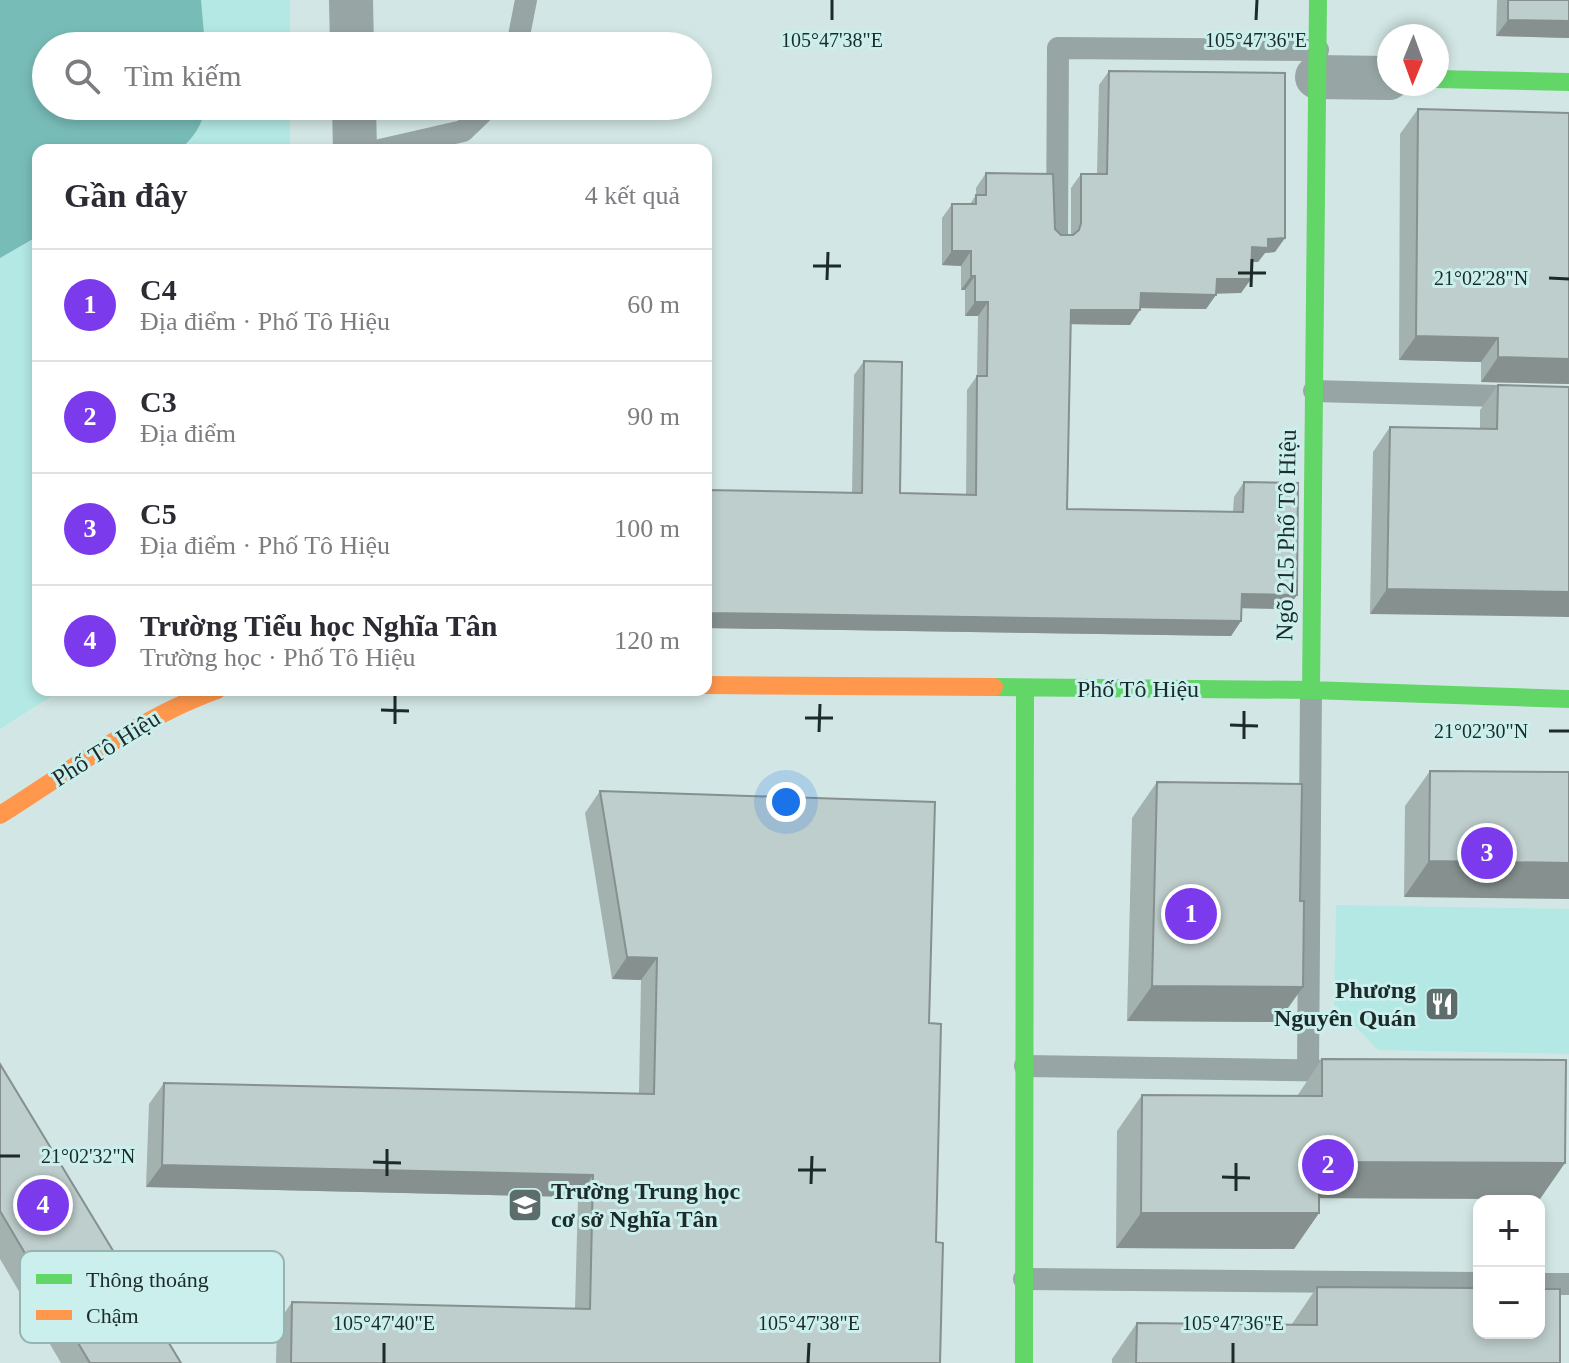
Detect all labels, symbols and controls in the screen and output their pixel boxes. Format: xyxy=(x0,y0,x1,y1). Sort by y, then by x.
north arrow xyxy=(1377,24,1449,96)
text: 105°47'38"E xyxy=(781,29,883,51)
text: 105°47'36"E xyxy=(1205,29,1307,51)
search box xyxy=(32,32,712,120)
icon: search xyxy=(60,54,104,98)
text: Tìm kiếm xyxy=(124,59,241,92)
text: Gần đây xyxy=(64,177,188,214)
text: 4 kết quả xyxy=(585,181,680,210)
text: 21°02'28"N xyxy=(1434,267,1528,289)
text: C4 xyxy=(140,273,177,306)
text: 1 xyxy=(84,290,97,319)
text: 60 m xyxy=(627,290,680,319)
text: Địa điểm · Phố Tô Hiệu xyxy=(140,307,390,336)
text: C3 xyxy=(140,385,177,418)
text: 2 xyxy=(84,402,97,431)
text: 90 m xyxy=(627,402,680,431)
text: Địa điểm xyxy=(140,419,236,448)
street label: Ngõ 215 Phố Tô Hiệu xyxy=(1271,429,1301,641)
text: C5 xyxy=(140,497,177,530)
text: 3 xyxy=(84,514,97,543)
text: 100 m xyxy=(614,514,680,543)
text: Địa điểm · Phố Tô Hiệu xyxy=(140,531,390,560)
text: Trường Tiểu học Nghĩa Tân xyxy=(140,609,498,642)
text: 4 xyxy=(84,626,97,655)
text: 120 m xyxy=(614,626,680,655)
text: Trường học · Phố Tô Hiệu xyxy=(140,643,416,672)
street label: Phố Tô Hiệu xyxy=(1077,676,1199,702)
street label: Phố Tô Hiệu xyxy=(47,705,165,791)
text: 21°02'30"N xyxy=(1434,720,1528,742)
your location xyxy=(766,782,806,822)
pin: 3 xyxy=(1461,823,1513,883)
pin: 1 xyxy=(1165,884,1217,944)
place label: Phương Nguyên Quán xyxy=(1274,977,1416,1031)
restaurant icon: Phương Nguyên Quán xyxy=(1423,985,1461,1023)
pin: 2 xyxy=(1302,1135,1354,1195)
text: 21°02'32"N xyxy=(41,1145,135,1167)
pin: 4 xyxy=(17,1175,69,1235)
place label: Trường Trung học cơ sở Nghĩa Tân xyxy=(551,1178,740,1232)
school or university icon: Trường Trung học cơ sở Nghĩa Tân xyxy=(506,1186,544,1224)
map controls xyxy=(1473,1195,1545,1339)
button: + xyxy=(1473,1195,1545,1267)
legend xyxy=(20,1251,284,1343)
text: Thông thoáng xyxy=(86,1267,209,1292)
button: − xyxy=(1473,1267,1545,1339)
text: Chậm xyxy=(86,1303,139,1328)
text: 105°47'40"E xyxy=(333,1312,435,1334)
text: 105°47'38"E xyxy=(758,1312,860,1334)
text: 105°47'36"E xyxy=(1182,1312,1284,1334)

